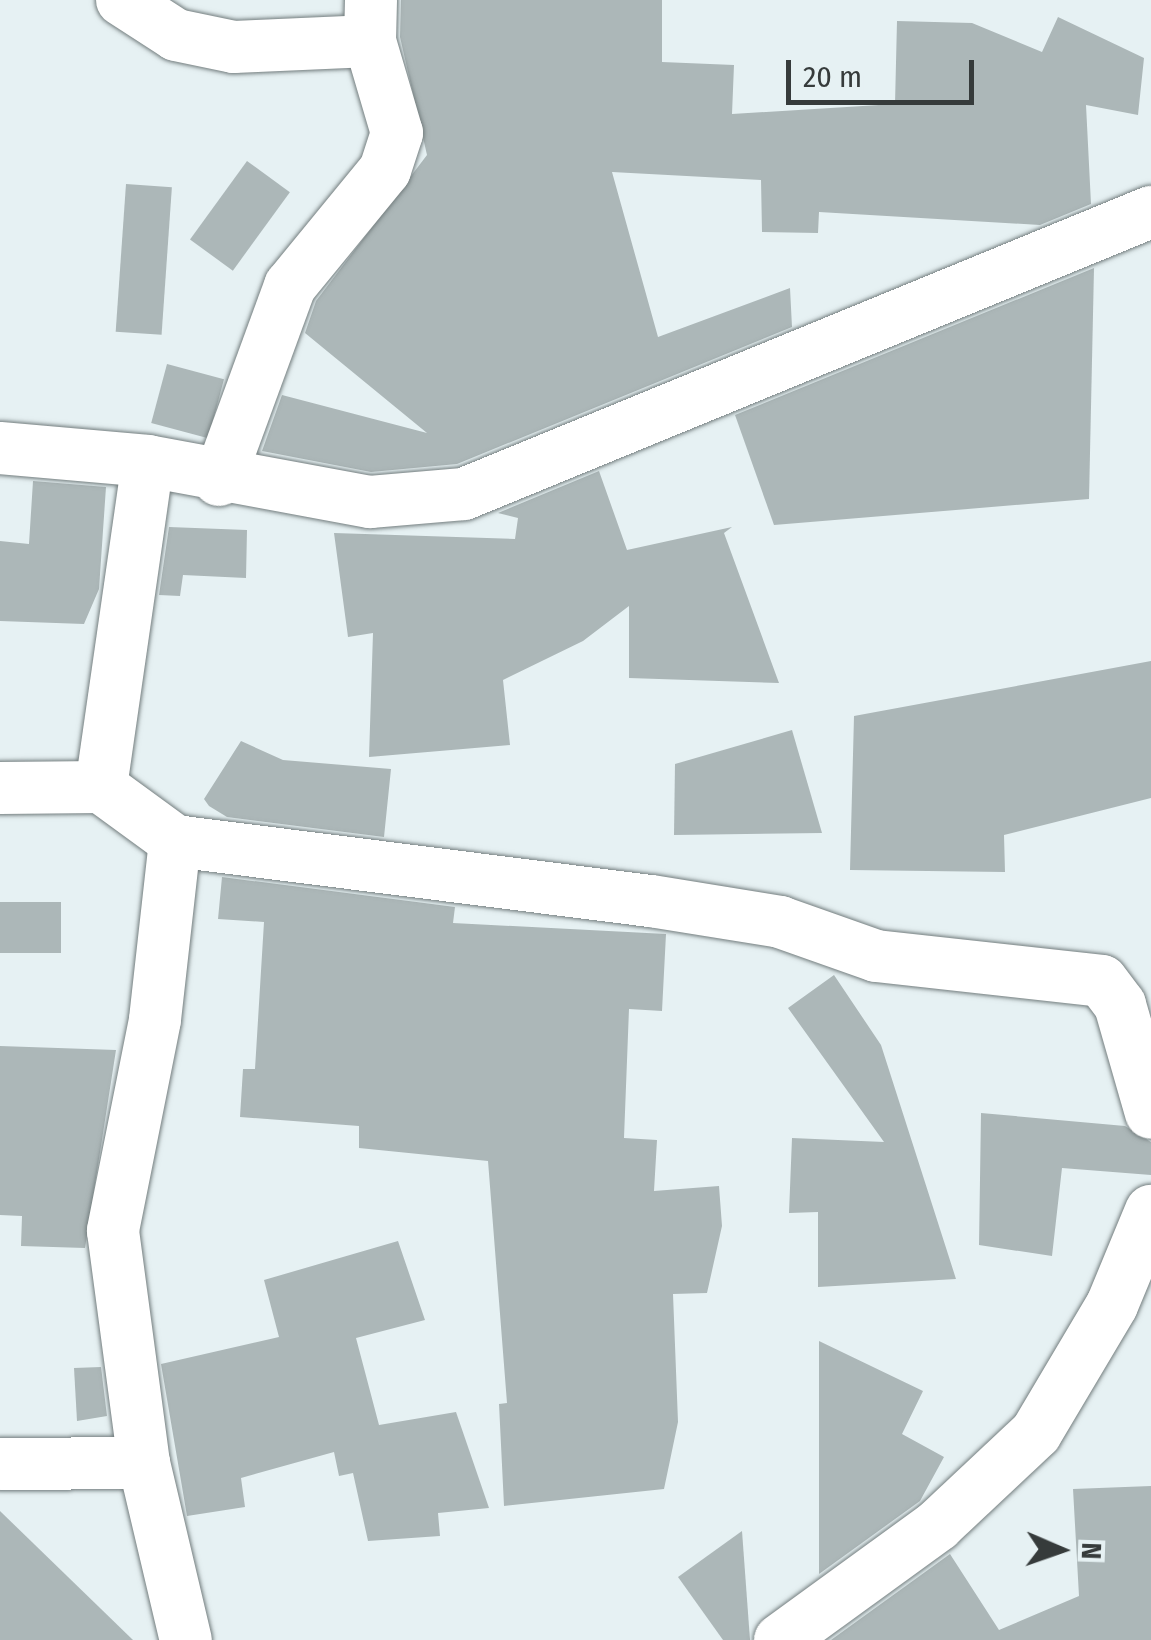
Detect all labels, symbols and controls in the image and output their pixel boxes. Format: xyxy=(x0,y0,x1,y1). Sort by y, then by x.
scale bar xyxy=(791,40,978,102)
text: 20 m xyxy=(803,59,862,95)
north arrow xyxy=(1011,1500,1111,1600)
text: N xyxy=(1075,1542,1108,1560)

